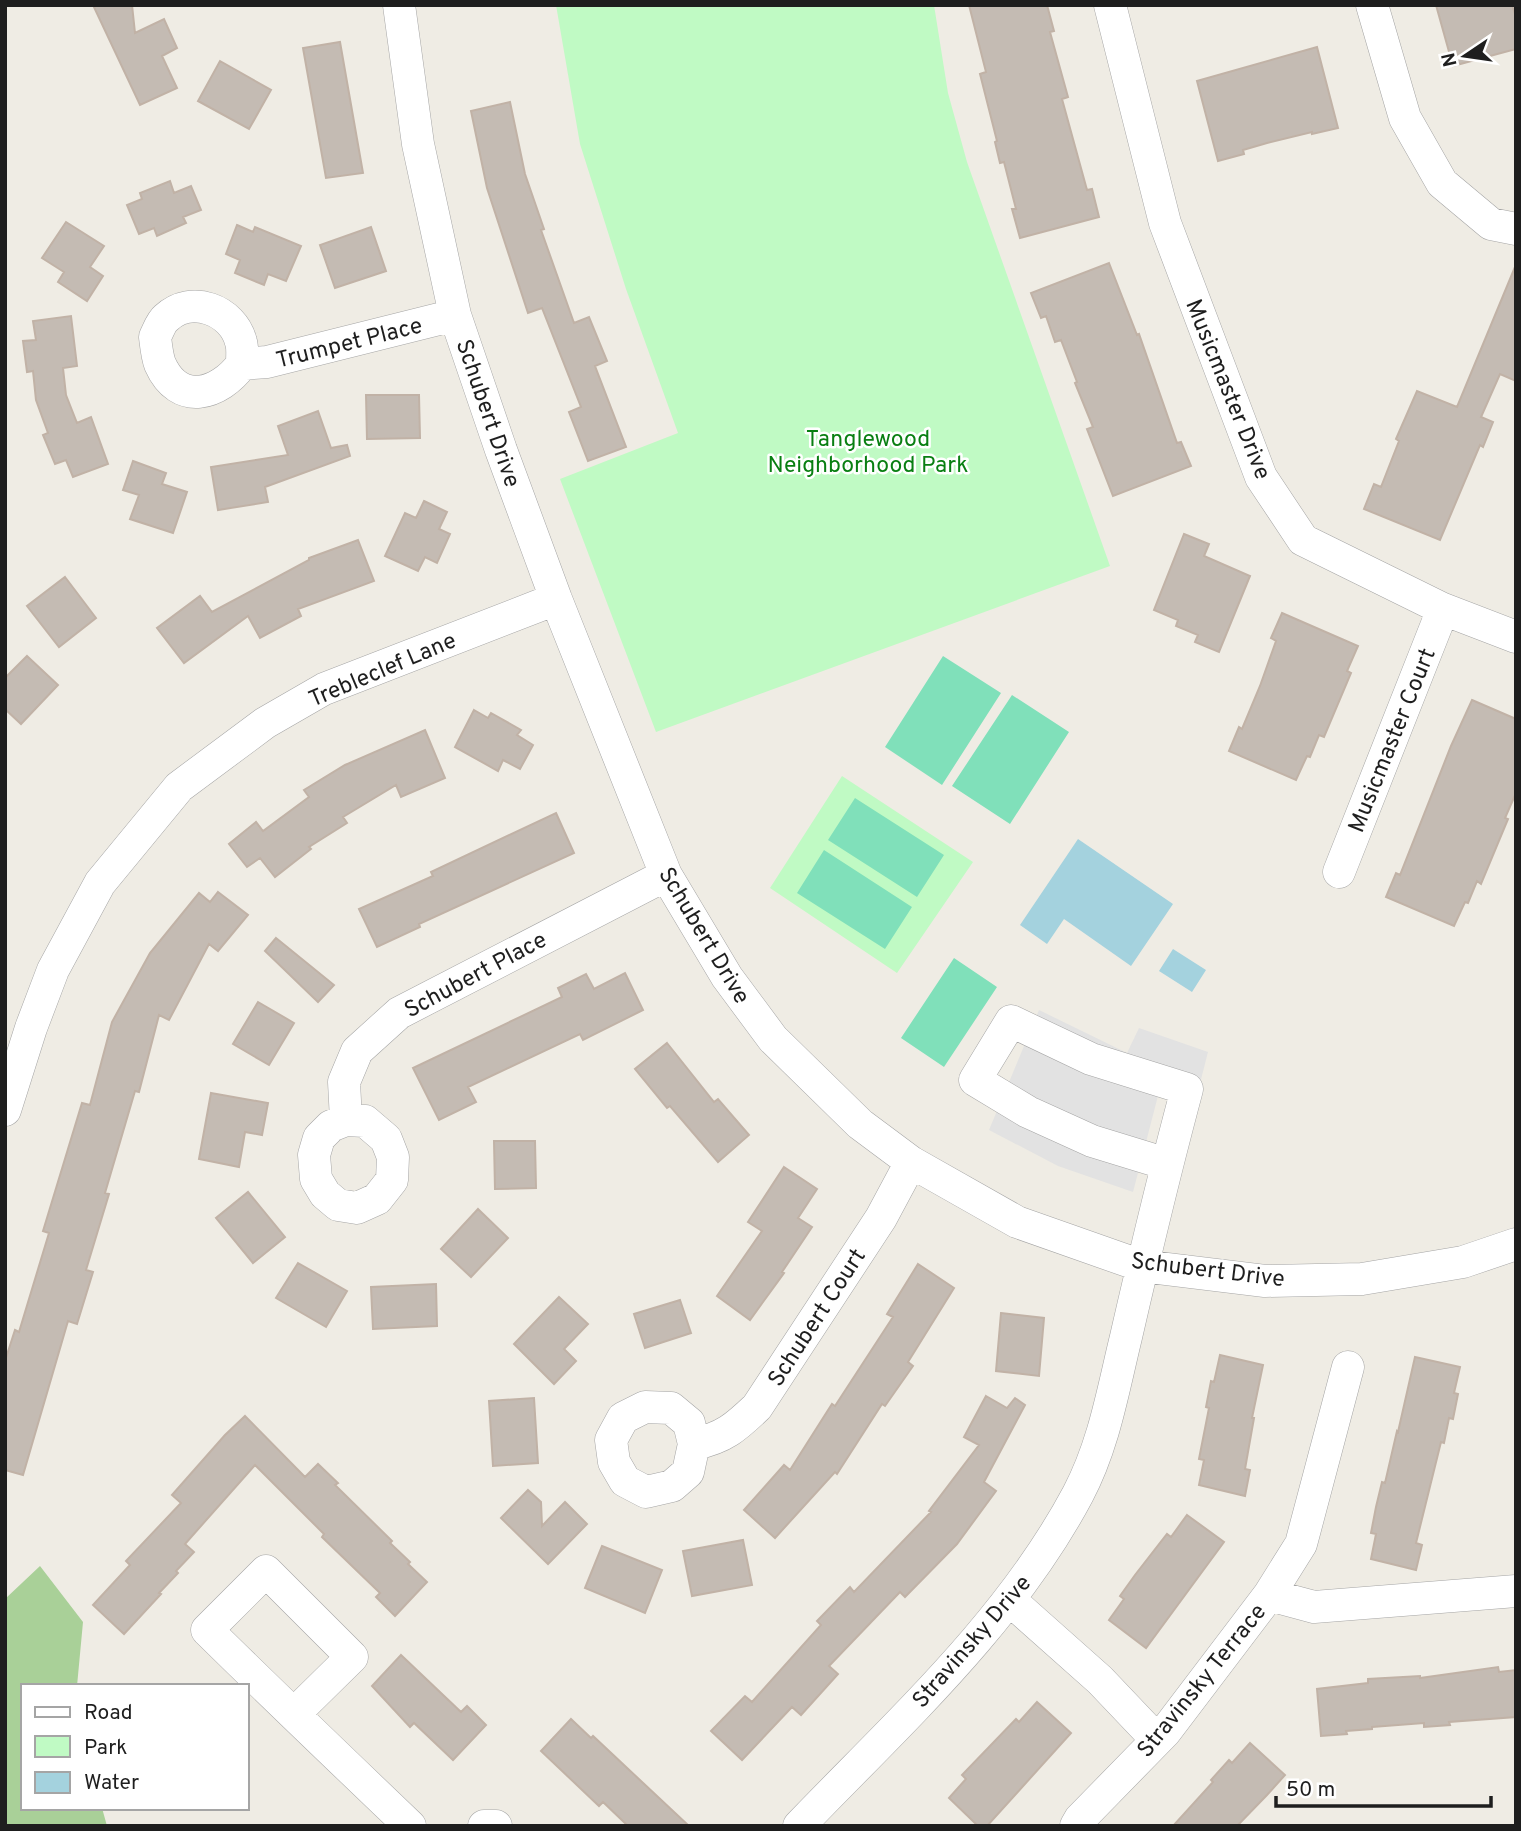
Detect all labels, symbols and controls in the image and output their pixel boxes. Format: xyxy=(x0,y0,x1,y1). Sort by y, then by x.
north arrow xyxy=(1430,21,1500,91)
text: N xyxy=(1437,50,1464,69)
street label: Musicmaster Drive xyxy=(1177,296,1276,484)
street label: Trumpet Place xyxy=(274,312,426,377)
street label: Schubert Drive xyxy=(448,336,526,492)
park label: Tanglewood Neighborhood Park xyxy=(768,426,968,481)
street label: Trebleclef Lane xyxy=(305,627,461,715)
street label: Musicmaster Court xyxy=(1343,645,1444,837)
street label: Schubert Drive xyxy=(651,863,755,1010)
street label: Schubert Place xyxy=(400,927,552,1026)
street label: Schubert Court xyxy=(763,1244,874,1393)
street label: Schubert Drive xyxy=(1129,1248,1286,1295)
street label: Stravinsky Drive xyxy=(907,1570,1039,1715)
street label: Stravinsky Terrace xyxy=(1132,1599,1274,1764)
legend xyxy=(21,1684,248,1810)
text: Road xyxy=(84,1700,133,1727)
text: Park xyxy=(84,1735,127,1762)
scale bar xyxy=(1276,1764,1491,1808)
text: Water xyxy=(84,1770,139,1797)
text: 50 m xyxy=(1286,1777,1335,1804)

